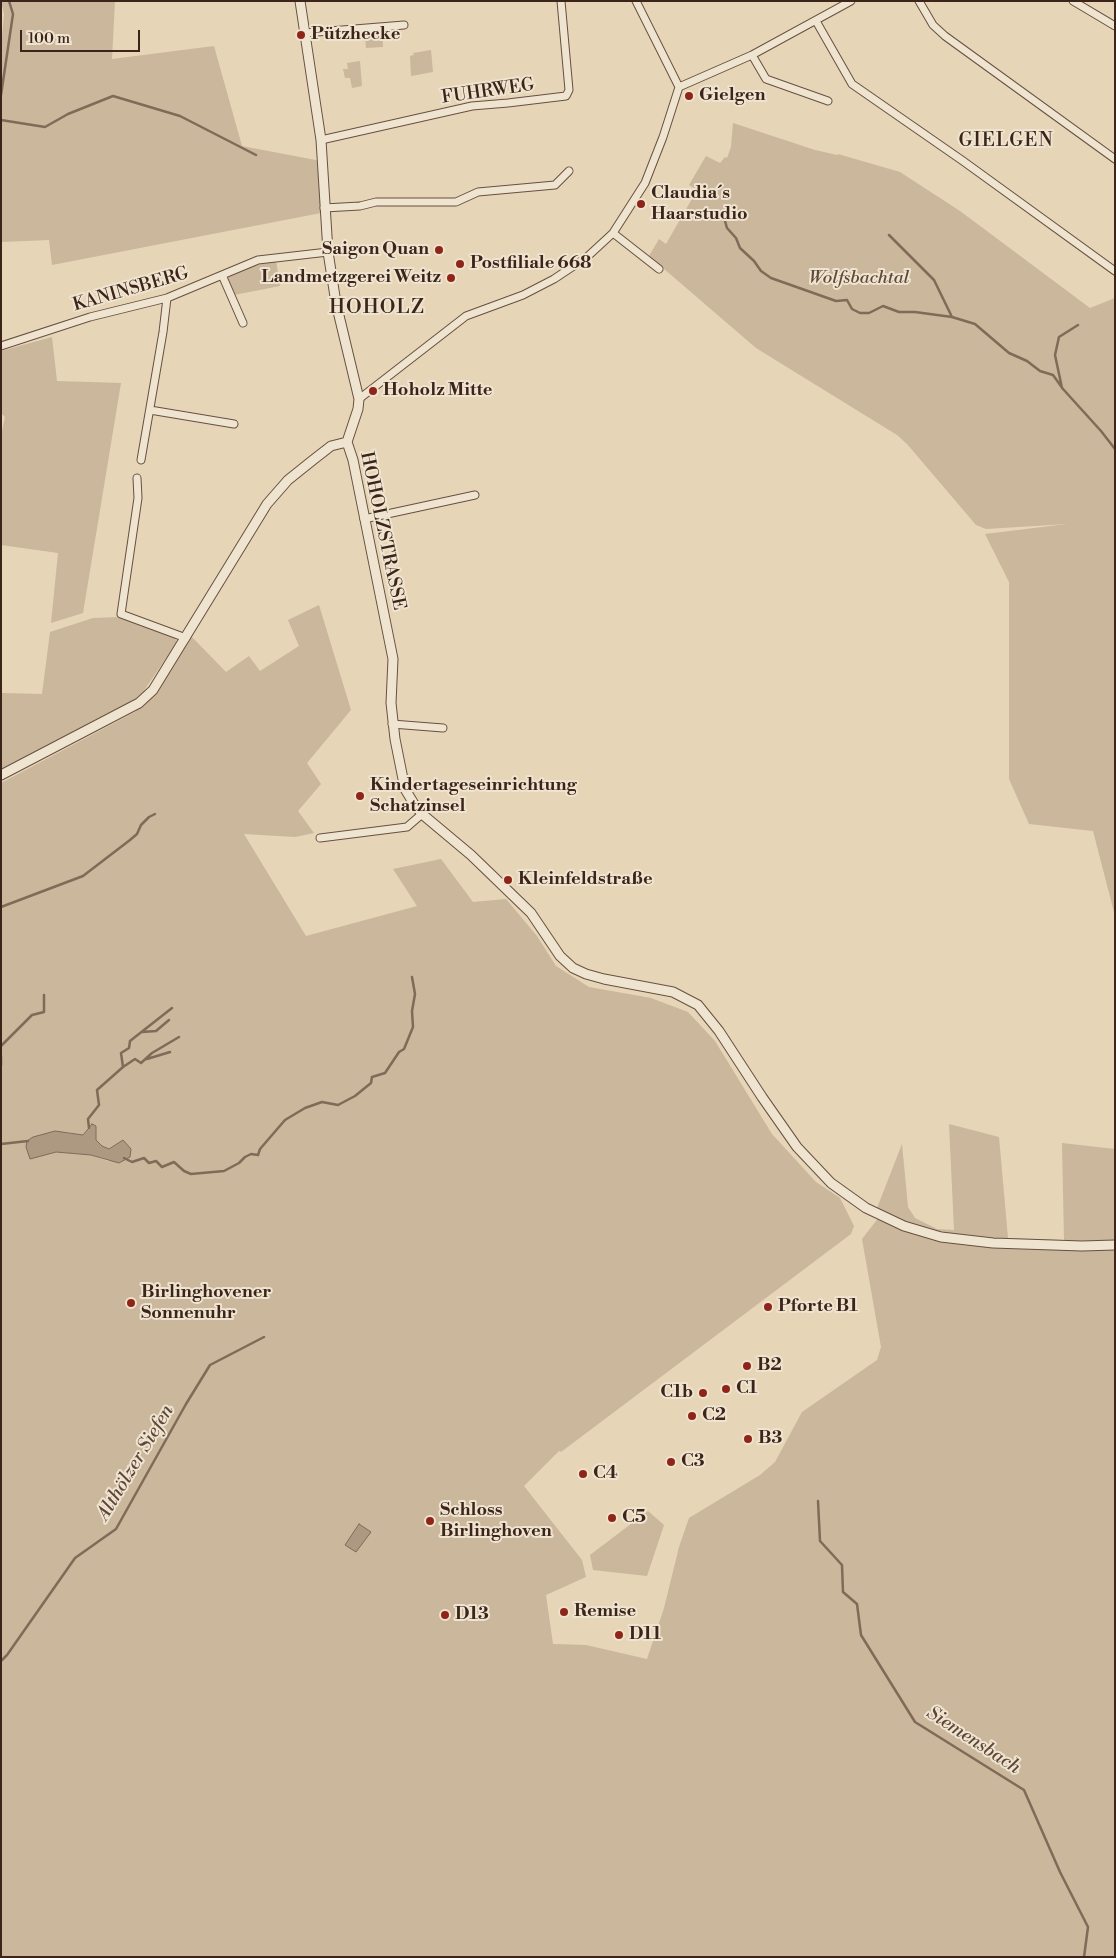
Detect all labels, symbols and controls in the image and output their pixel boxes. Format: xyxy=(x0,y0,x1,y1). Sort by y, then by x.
scale bar xyxy=(22,20,142,52)
place label: Pützhecke xyxy=(311,24,400,46)
text: 100 m xyxy=(28,29,70,48)
marker: Pützhecke xyxy=(295,29,307,41)
street label: FUHRWEG xyxy=(440,75,536,109)
place label: Gielgen xyxy=(699,85,765,107)
marker: Gielgen xyxy=(683,90,695,102)
district label: GIELGEN xyxy=(958,130,1054,152)
place label: Claudia´s Haarstudio xyxy=(651,183,747,225)
marker: Claudia´s Haarstudio xyxy=(635,198,647,210)
place label: Saigon Quan xyxy=(322,239,429,261)
marker: Saigon Quan xyxy=(433,244,445,256)
place label: Postfiliale 668 xyxy=(470,253,591,275)
marker: Postfiliale 668 xyxy=(454,258,466,270)
street label: KANINSBERG xyxy=(71,263,191,317)
place label: Landmetzgerei Weitz xyxy=(261,267,441,289)
park label: Wolfsbachtal xyxy=(809,268,909,290)
marker: Landmetzgerei Weitz xyxy=(445,272,457,284)
district label: HOHOLZ xyxy=(328,296,426,320)
place label: Hoholz Mitte xyxy=(383,380,492,402)
marker: Hoholz Mitte xyxy=(367,385,379,397)
street label: HOHOLZSTRASSE xyxy=(355,450,409,612)
place label: Kindertageseinrichtung Schatzinsel xyxy=(370,775,577,818)
marker: Kindertageseinrichtung Schatzinsel xyxy=(354,790,366,802)
place label: Kleinfeldstraße xyxy=(518,869,653,891)
marker: Kleinfeldstraße xyxy=(502,874,514,886)
place label: Birlinghovener Sonnenuhr xyxy=(141,1282,271,1325)
place label: Pforte B1 xyxy=(778,1296,858,1318)
marker: Birlinghovener Sonnenuhr xyxy=(125,1297,137,1309)
marker: Pforte B1 xyxy=(762,1301,774,1313)
place label: B2 xyxy=(757,1355,782,1377)
marker: B2 xyxy=(741,1360,753,1372)
place label: C1 xyxy=(736,1378,757,1400)
place label: C1b xyxy=(660,1382,693,1404)
marker: C1 xyxy=(720,1383,732,1395)
marker: C1b xyxy=(697,1387,709,1399)
water label: Althölzer Siefen xyxy=(93,1401,179,1525)
place label: C2 xyxy=(702,1405,726,1427)
marker: C2 xyxy=(686,1410,698,1422)
place label: B3 xyxy=(758,1428,782,1450)
marker: B3 xyxy=(742,1433,754,1445)
place label: C3 xyxy=(681,1451,705,1473)
marker: C3 xyxy=(665,1456,677,1468)
place label: C4 xyxy=(593,1463,618,1485)
marker: C4 xyxy=(577,1468,589,1480)
place label: Schloss Birlinghoven xyxy=(440,1500,552,1542)
place label: C5 xyxy=(622,1507,646,1529)
marker: C5 xyxy=(606,1512,618,1524)
marker: Schloss Birlinghoven xyxy=(424,1515,436,1527)
place label: Remise xyxy=(574,1601,636,1623)
place label: D13 xyxy=(455,1604,489,1626)
marker: Remise xyxy=(558,1606,570,1618)
marker: D13 xyxy=(439,1609,451,1621)
place label: D11 xyxy=(629,1624,661,1646)
marker: D11 xyxy=(613,1629,625,1641)
water label: Siemensbach xyxy=(922,1702,1024,1780)

